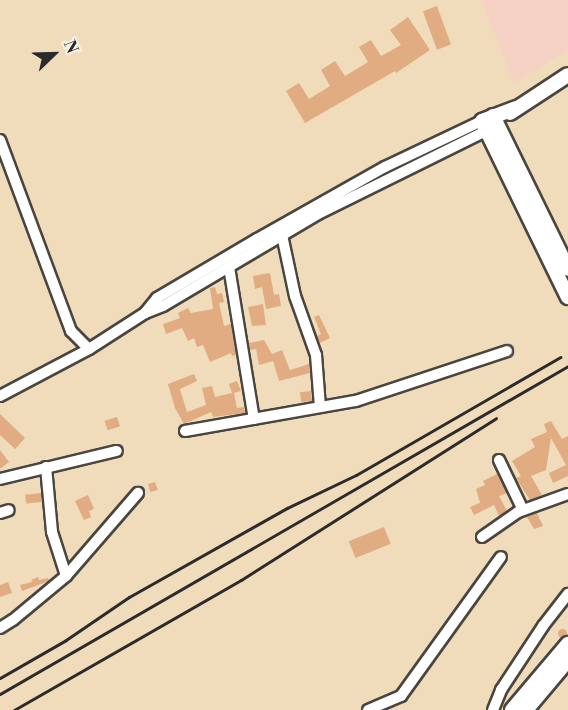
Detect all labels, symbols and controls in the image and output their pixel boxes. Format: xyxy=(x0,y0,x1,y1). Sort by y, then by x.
north arrow xyxy=(24,24,84,84)
text: N xyxy=(59,37,82,57)

